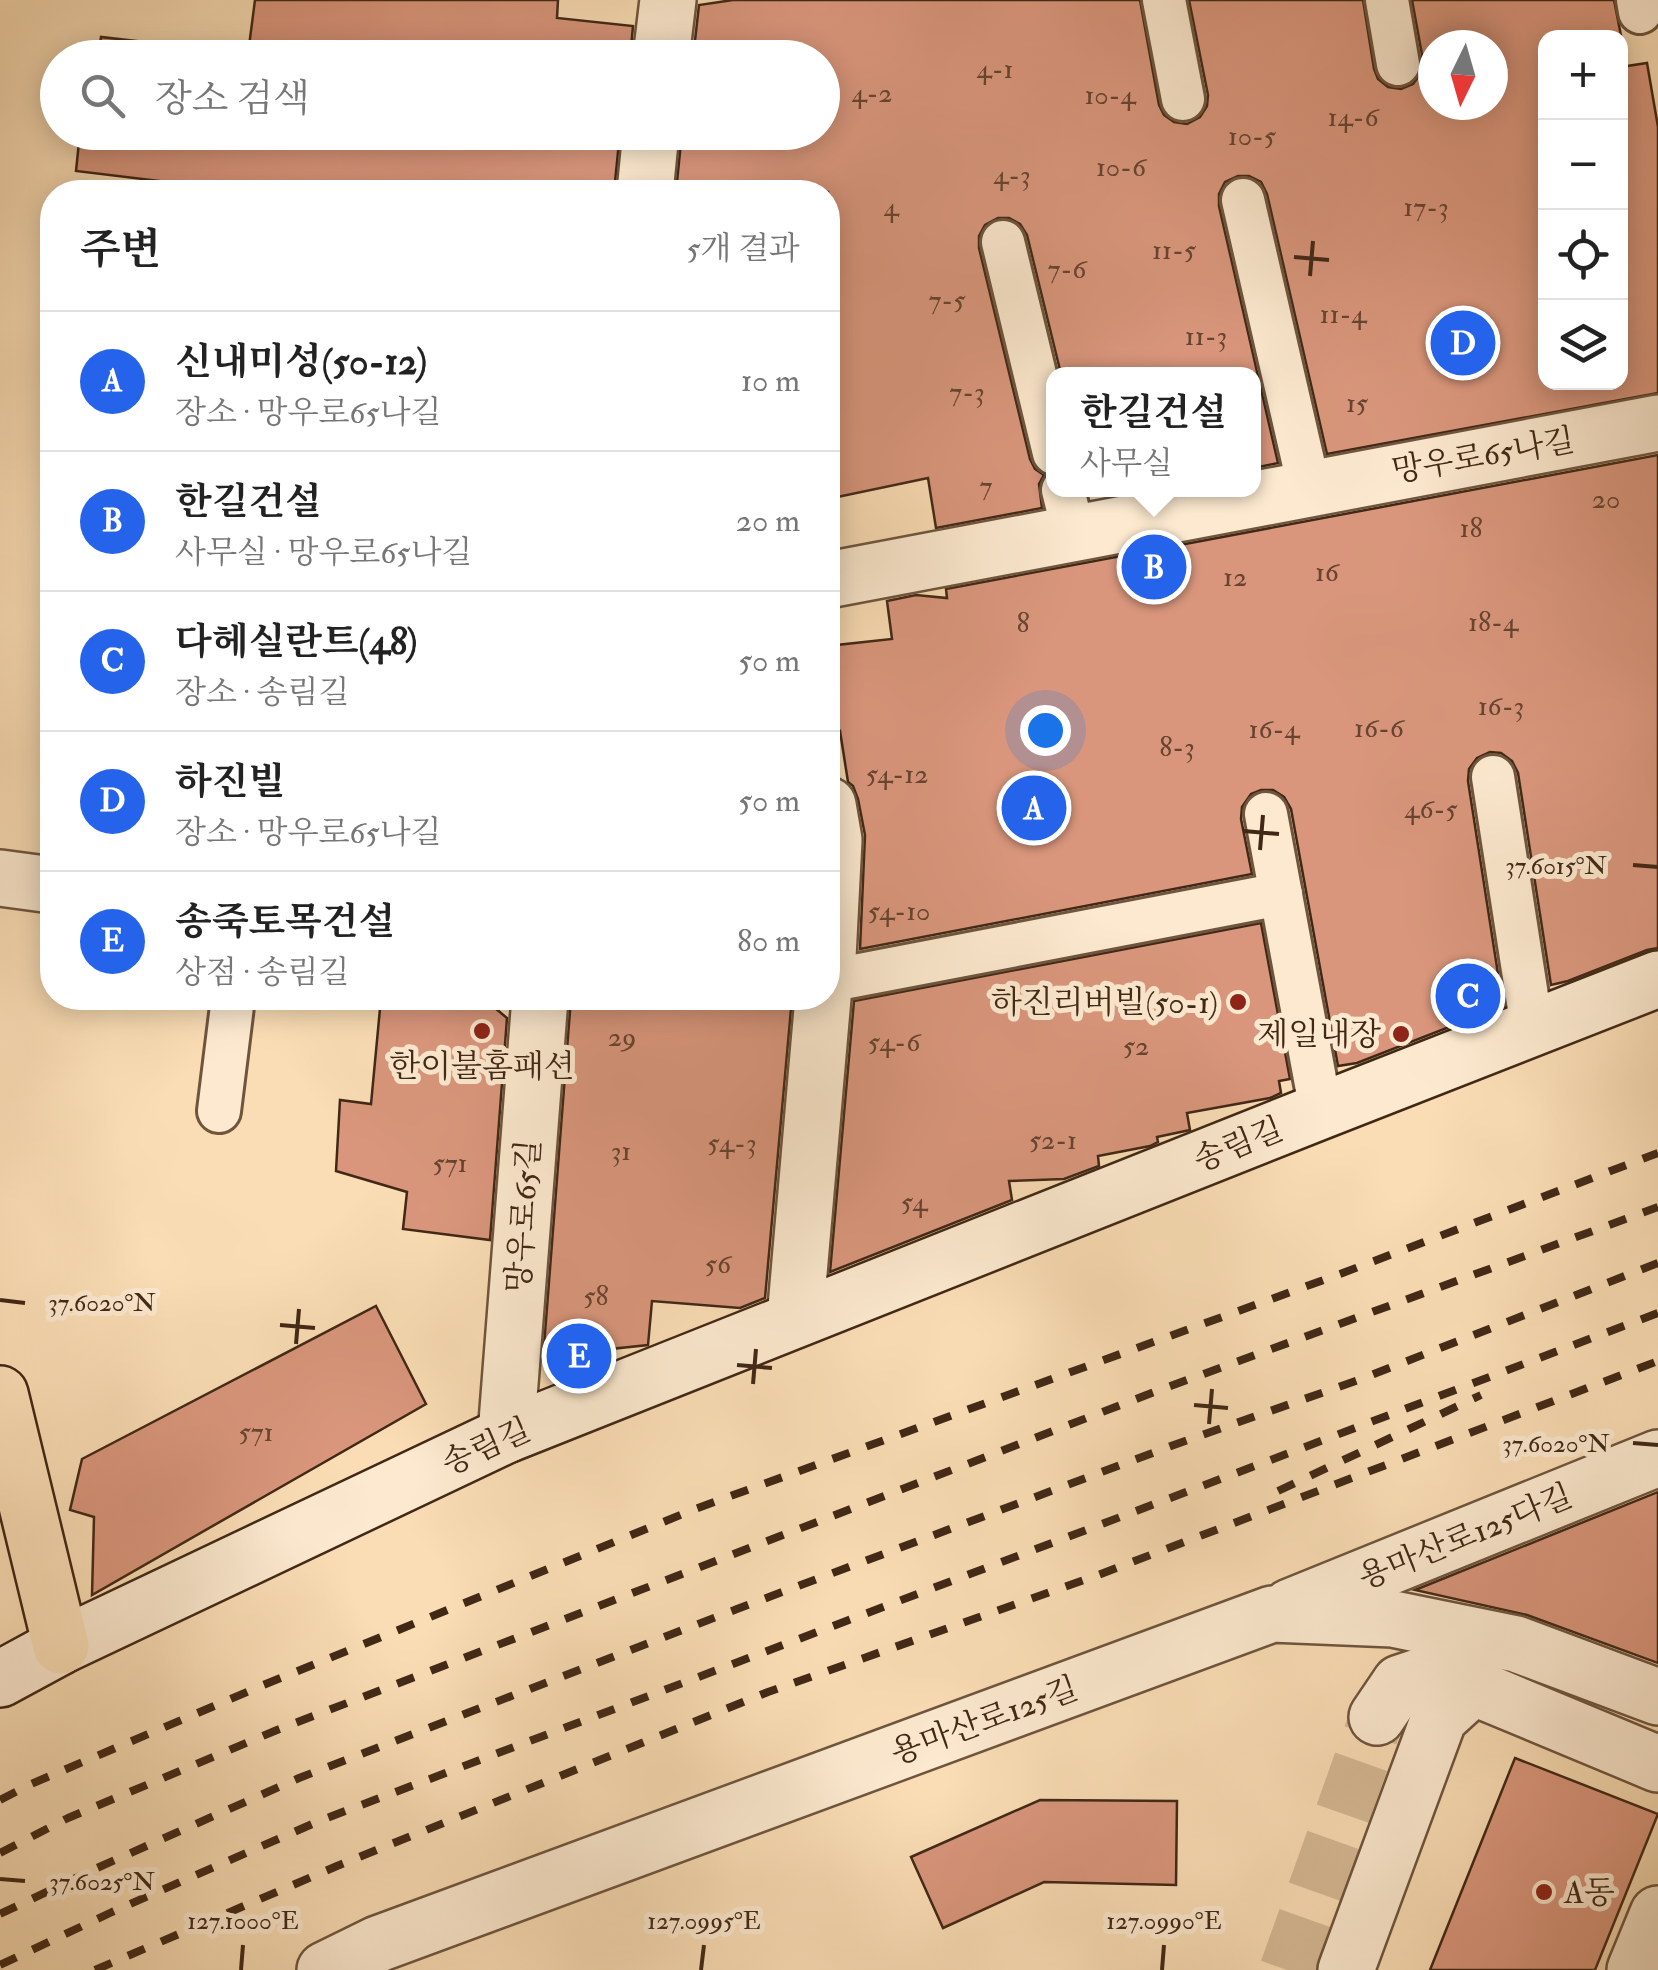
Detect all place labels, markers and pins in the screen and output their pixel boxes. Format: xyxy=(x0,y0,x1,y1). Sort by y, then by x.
pin: D xyxy=(1430,306,1496,380)
pin: B xyxy=(1122,530,1186,604)
pin: A xyxy=(1002,770,1066,846)
pin: C xyxy=(1436,958,1500,1034)
place label: 하진리버빌(50-1) xyxy=(991,983,1218,1023)
marker: 하진리버빌(50-1) xyxy=(1227,991,1249,1013)
place label: 제일내장 xyxy=(1257,1015,1381,1055)
marker: 한이불홈패션 xyxy=(471,1020,493,1042)
marker: 제일내장 xyxy=(1390,1023,1412,1045)
place label: 한이불홈패션 xyxy=(389,1047,575,1087)
pin: E xyxy=(546,1318,612,1394)
place label: A동 xyxy=(1563,1873,1615,1913)
marker: A동 xyxy=(1533,1881,1555,1903)

